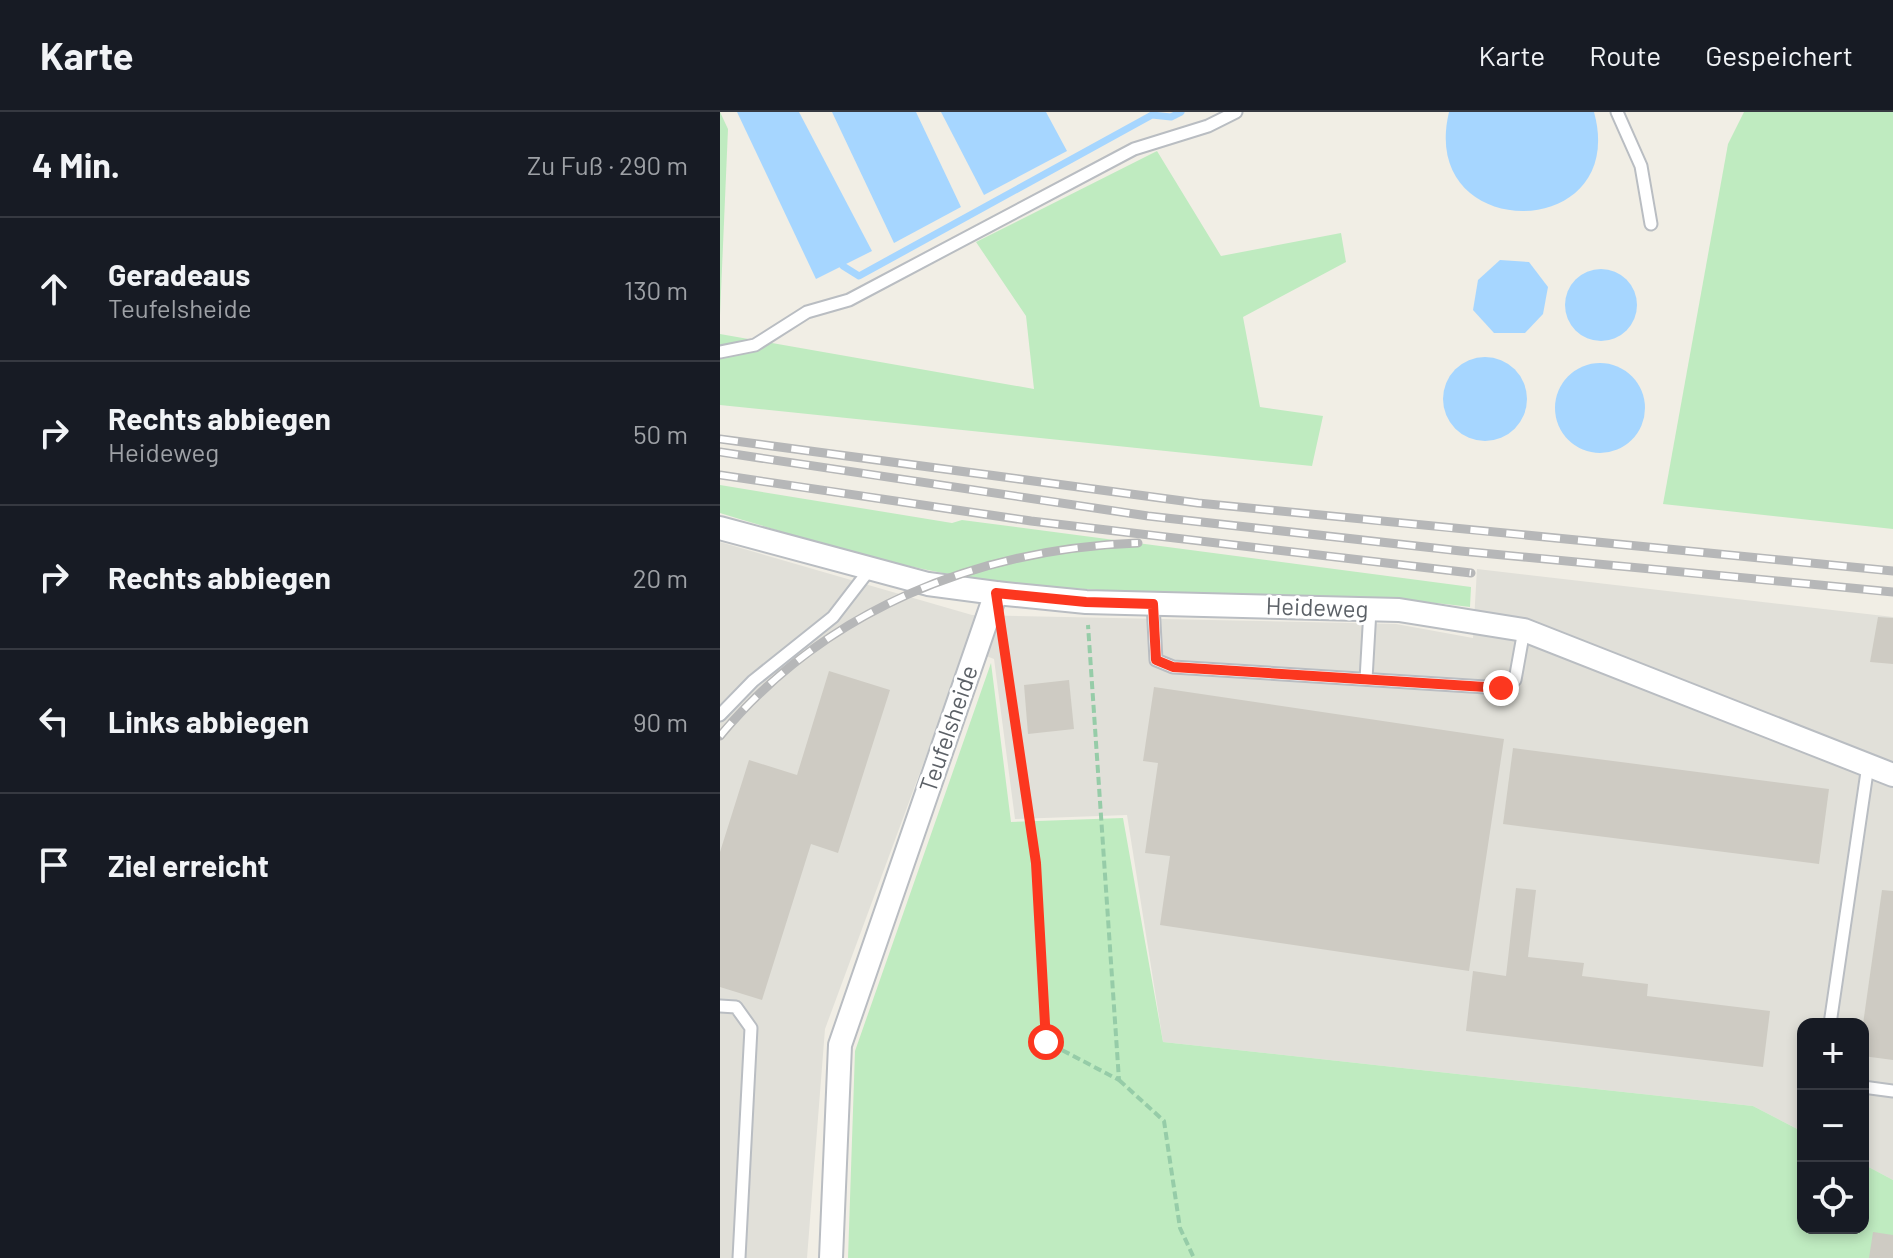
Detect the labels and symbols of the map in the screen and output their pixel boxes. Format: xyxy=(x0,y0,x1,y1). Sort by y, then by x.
street label: Heideweg xyxy=(1265,590,1369,623)
street label: Teufelsheide xyxy=(912,661,983,796)
route end xyxy=(1483,670,1519,706)
route start xyxy=(1028,1024,1064,1060)

